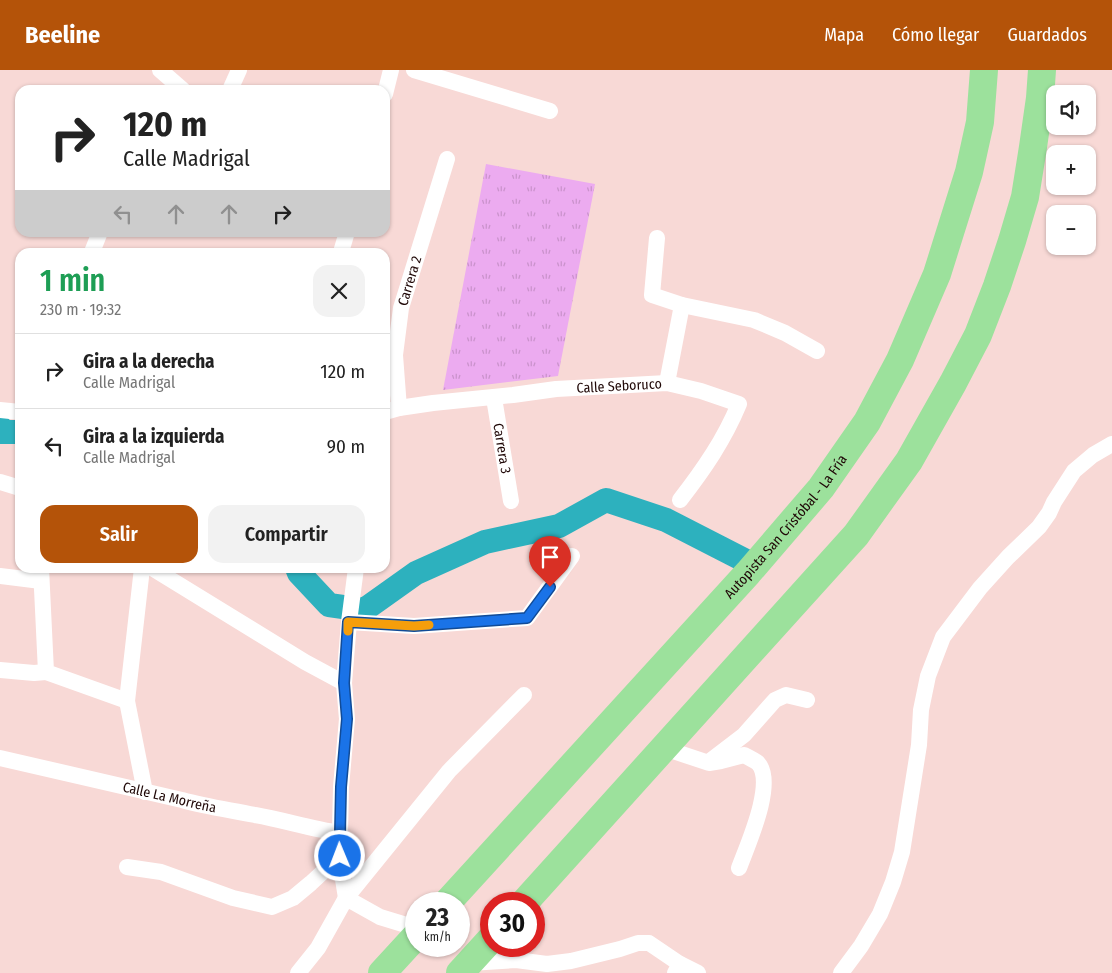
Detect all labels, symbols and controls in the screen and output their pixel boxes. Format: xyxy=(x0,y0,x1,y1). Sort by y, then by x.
text: Beeline xyxy=(25,21,100,49)
text: Mapa xyxy=(824,24,864,46)
text: Cómo llegar xyxy=(892,24,979,46)
text: Guardados xyxy=(1007,24,1087,46)
map controls xyxy=(1046,85,1096,255)
button: sound xyxy=(1046,85,1096,135)
text: 120 m xyxy=(123,103,207,145)
icon: right xyxy=(40,105,105,170)
text: Calle Madrigal xyxy=(123,145,250,172)
button: + xyxy=(1046,145,1096,195)
icon: left xyxy=(109,200,137,228)
icon: ahead xyxy=(162,200,190,228)
icon: ahead xyxy=(215,200,243,228)
icon: right xyxy=(268,200,296,228)
button: − xyxy=(1046,205,1096,255)
street label: Carrera 2 xyxy=(394,254,425,308)
text: 1 min xyxy=(40,263,105,299)
button: close xyxy=(313,265,365,317)
text: 230 m · 19:32 xyxy=(40,300,121,319)
text: Gira a la derecha xyxy=(83,350,215,373)
icon: right xyxy=(40,357,68,385)
text: 120 m xyxy=(320,360,365,383)
text: Calle Madrigal xyxy=(83,373,175,392)
street label: Calle Seboruco xyxy=(576,375,662,396)
street label: Carrera 3 xyxy=(490,422,515,475)
text: Gira a la izquierda xyxy=(83,425,225,448)
icon: left xyxy=(40,432,68,460)
text: 90 m xyxy=(327,435,365,458)
text: Calle Madrigal xyxy=(83,448,175,467)
street label: Autopista San Cristóbal - La Fría xyxy=(721,451,850,602)
button: Salir xyxy=(40,505,198,563)
button: Compartir xyxy=(208,505,365,563)
pin xyxy=(529,536,571,587)
icon: arrive xyxy=(536,543,564,571)
street label: Calle La Morreña xyxy=(121,778,218,816)
position arrow xyxy=(313,829,365,881)
speed limit sign: 30 xyxy=(480,892,545,957)
text: 23 xyxy=(426,903,449,933)
text: km/h xyxy=(424,930,451,944)

